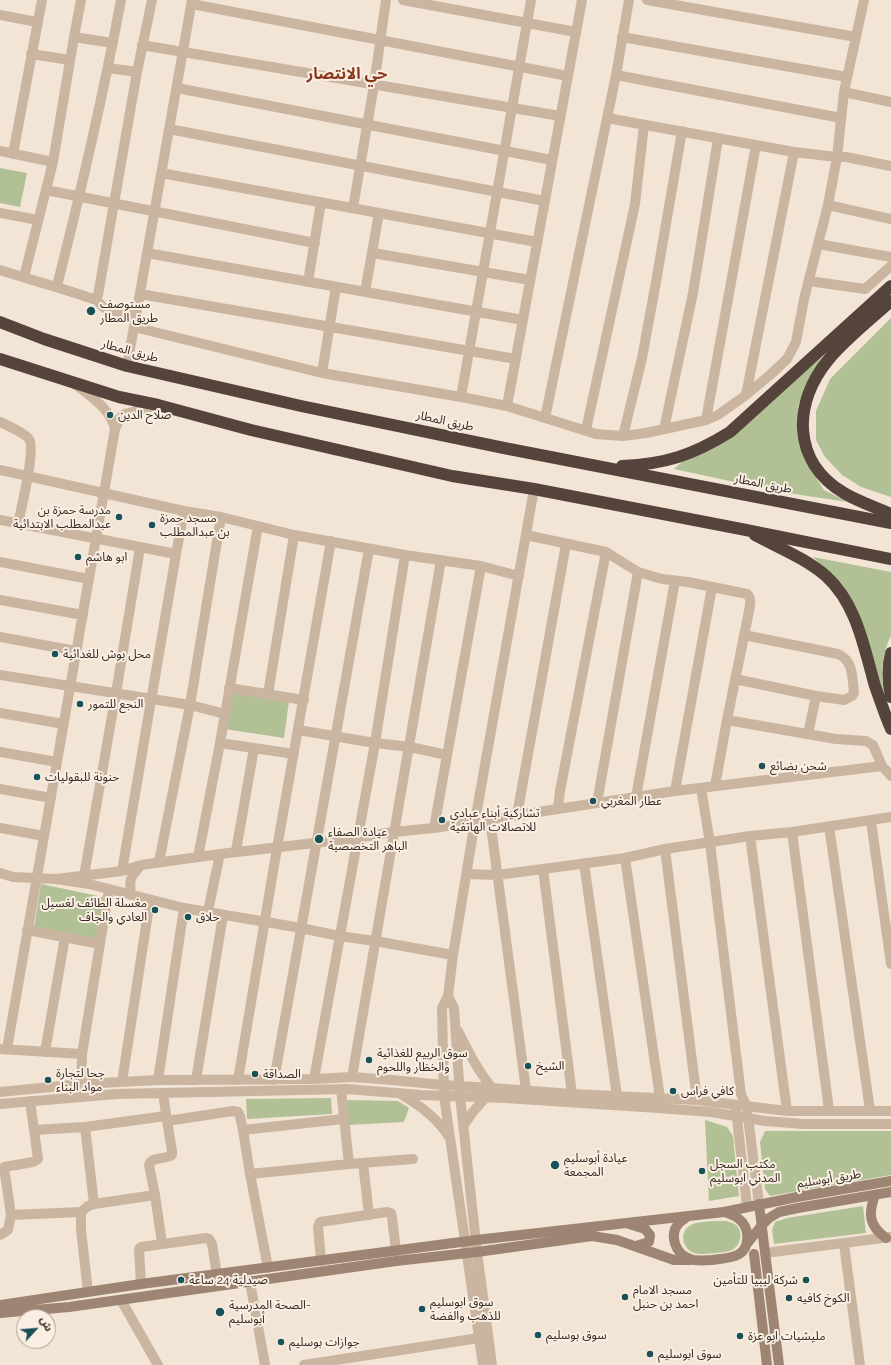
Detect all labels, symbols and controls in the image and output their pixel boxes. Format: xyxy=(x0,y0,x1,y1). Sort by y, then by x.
district label: حي الانتصار xyxy=(307,64,387,84)
place label: مستوصف طريق المطار xyxy=(100,297,158,325)
marker: مستوصف طريق المطار xyxy=(85,305,97,317)
street label: طريق المطار xyxy=(100,337,160,365)
place label: صلاح الدين xyxy=(118,408,171,422)
street label: طريق المطار xyxy=(415,408,475,434)
marker: صلاح الدين xyxy=(105,410,115,420)
street label: طريق المطار xyxy=(733,471,793,497)
place label: مدرسة حمزة بن عبدالمطلب الابتدائية xyxy=(13,503,111,531)
place label: مسجد حمزة بن عبدالمطلب xyxy=(160,511,230,539)
marker: مدرسة حمزة بن عبدالمطلب الابتدائية xyxy=(114,512,124,522)
marker: مسجد حمزة بن عبدالمطلب xyxy=(147,520,157,530)
place label: ابو هاشم xyxy=(86,550,127,564)
marker: ابو هاشم xyxy=(73,552,83,562)
place label: محل بوش للغدائية xyxy=(63,647,151,661)
marker: محل بوش للغدائية xyxy=(50,649,60,659)
place label: النجع للتمور xyxy=(88,697,143,711)
marker: النجع للتمور xyxy=(75,699,85,709)
place label: شحن بضائع xyxy=(770,759,827,773)
marker: شحن بضائع xyxy=(757,761,767,771)
place label: حنونة للبقوليات xyxy=(45,770,119,784)
marker: حنونة للبقوليات xyxy=(32,772,42,782)
place label: عطار المغربي xyxy=(601,794,662,808)
marker: عطار المغربي xyxy=(588,796,598,806)
place label: تشاركية أبناء عبادي للاتصالات الهاتفية xyxy=(450,806,540,834)
marker: تشاركية أبناء عبادي للاتصالات الهاتفية xyxy=(437,815,447,825)
place label: عيادة الصفاء الباهر التخصصية xyxy=(328,825,407,853)
marker: عيادة الصفاء الباهر التخصصية xyxy=(313,833,325,845)
place label: مغسلة الطائف لغسيل العادي والجاف xyxy=(41,896,147,924)
marker: مغسلة الطائف لغسيل العادي والجاف xyxy=(150,905,160,915)
place label: حلاق xyxy=(196,910,220,924)
marker: حلاق xyxy=(183,912,193,922)
place label: سوق الربيع للغذائية والخظار واللحوم xyxy=(377,1046,468,1074)
marker: سوق الربيع للغذائية والخظار واللحوم xyxy=(364,1055,374,1065)
place label: الشيخ xyxy=(536,1059,564,1073)
marker: الشيخ xyxy=(523,1061,533,1071)
place label: جحا لتجارة مواد البناء xyxy=(56,1066,105,1094)
place label: الصداقة xyxy=(263,1067,301,1081)
marker: الصداقة xyxy=(250,1069,260,1079)
marker: جحا لتجارة مواد البناء xyxy=(43,1075,53,1085)
place label: كافي فراس xyxy=(681,1084,734,1098)
marker: كافي فراس xyxy=(668,1086,678,1096)
place label: عيادة أبوسليم المجمعة xyxy=(564,1151,628,1179)
place label: مكتب السجل المدني ابوسليم xyxy=(710,1157,780,1185)
marker: عيادة أبوسليم المجمعة xyxy=(549,1159,561,1171)
marker: مكتب السجل المدني ابوسليم xyxy=(697,1166,707,1176)
street label: طريق أبوسليم xyxy=(796,1167,862,1191)
place label: صيدلية 24 ساعة xyxy=(189,1273,268,1287)
place label: شركة ليبيا للتأمين xyxy=(714,1273,798,1287)
marker: صيدلية 24 ساعة xyxy=(176,1275,186,1285)
marker: شركة ليبيا للتأمين xyxy=(801,1275,811,1285)
place label: مسجد الامام احمد بن حنبل xyxy=(633,1283,698,1311)
place label: الكوخ كافيه xyxy=(797,1291,850,1305)
marker: مسجد الامام احمد بن حنبل xyxy=(620,1292,630,1302)
marker: الكوخ كافيه xyxy=(784,1293,794,1303)
place label: سوق ابوسليم للذهب والفضة xyxy=(430,1295,501,1323)
place label: الصحة المدرسية- أبوسليم xyxy=(229,1298,311,1326)
marker: سوق ابوسليم للذهب والفضة xyxy=(417,1304,427,1314)
marker: الصحة المدرسية- أبوسليم xyxy=(214,1306,226,1318)
north arrow xyxy=(16,1309,56,1349)
text: ش xyxy=(37,1314,55,1334)
place label: سوق بوسليم xyxy=(546,1328,607,1342)
place label: مليشيات ابو عزة xyxy=(748,1329,825,1343)
marker: سوق بوسليم xyxy=(533,1330,543,1340)
marker: مليشيات ابو عزة xyxy=(735,1331,745,1341)
place label: جوازات بوسليم xyxy=(289,1335,360,1349)
marker: جوازات بوسليم xyxy=(276,1337,286,1347)
place label: سوق ابوسليم xyxy=(658,1347,721,1361)
marker: سوق ابوسليم xyxy=(645,1349,655,1359)

